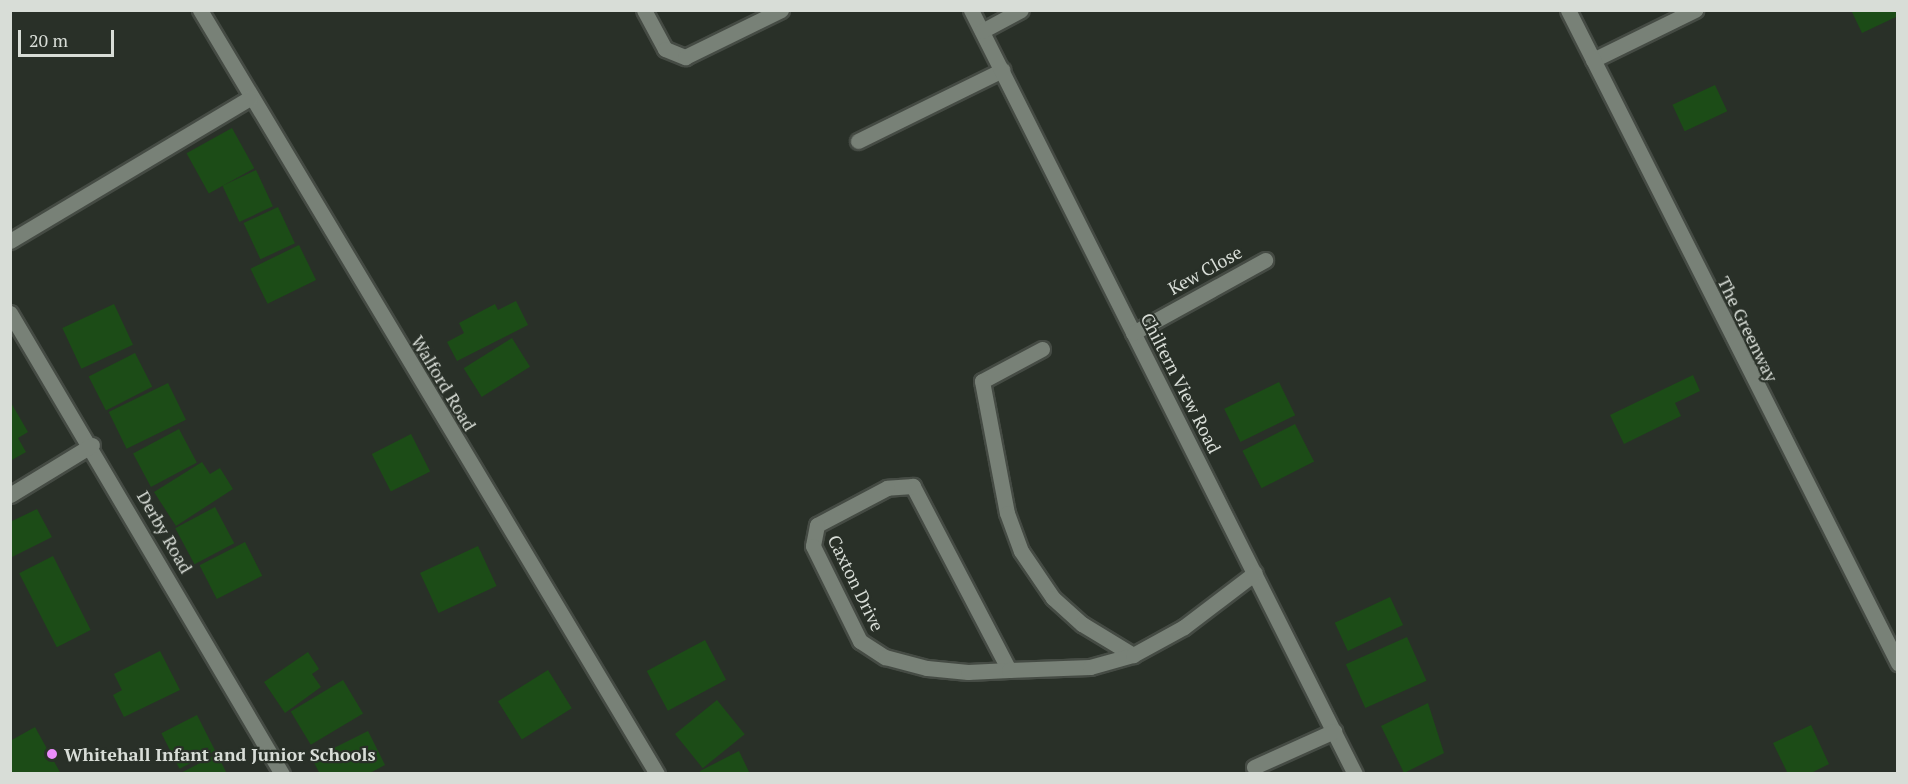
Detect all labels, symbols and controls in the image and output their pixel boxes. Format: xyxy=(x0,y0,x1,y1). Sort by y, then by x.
scale bar xyxy=(21,18,117,56)
text: 20 m xyxy=(29,28,68,52)
street label: Kew Close xyxy=(1164,241,1246,299)
street label: The Greenway xyxy=(1713,273,1783,385)
street label: Chiltern View Road xyxy=(1136,309,1226,457)
street label: Walford Road xyxy=(407,331,481,435)
street label: Derby Road xyxy=(133,487,197,577)
street label: Caxton Drive xyxy=(823,531,889,635)
place label: Whitehall Infant and Junior Schools xyxy=(64,743,376,765)
marker: Whitehall Infant and Junior Schools xyxy=(45,747,59,761)

